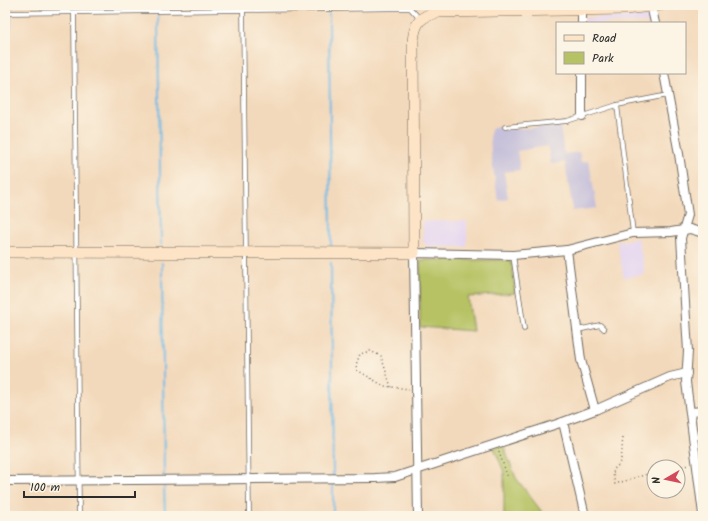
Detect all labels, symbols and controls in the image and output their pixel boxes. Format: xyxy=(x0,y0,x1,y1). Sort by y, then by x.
legend xyxy=(556,22,686,74)
text: Road xyxy=(592,29,617,48)
text: Park xyxy=(592,49,614,68)
north arrow xyxy=(646,459,686,499)
scale bar xyxy=(24,473,135,499)
text: N xyxy=(648,476,667,485)
text: 100 m xyxy=(30,478,61,497)

